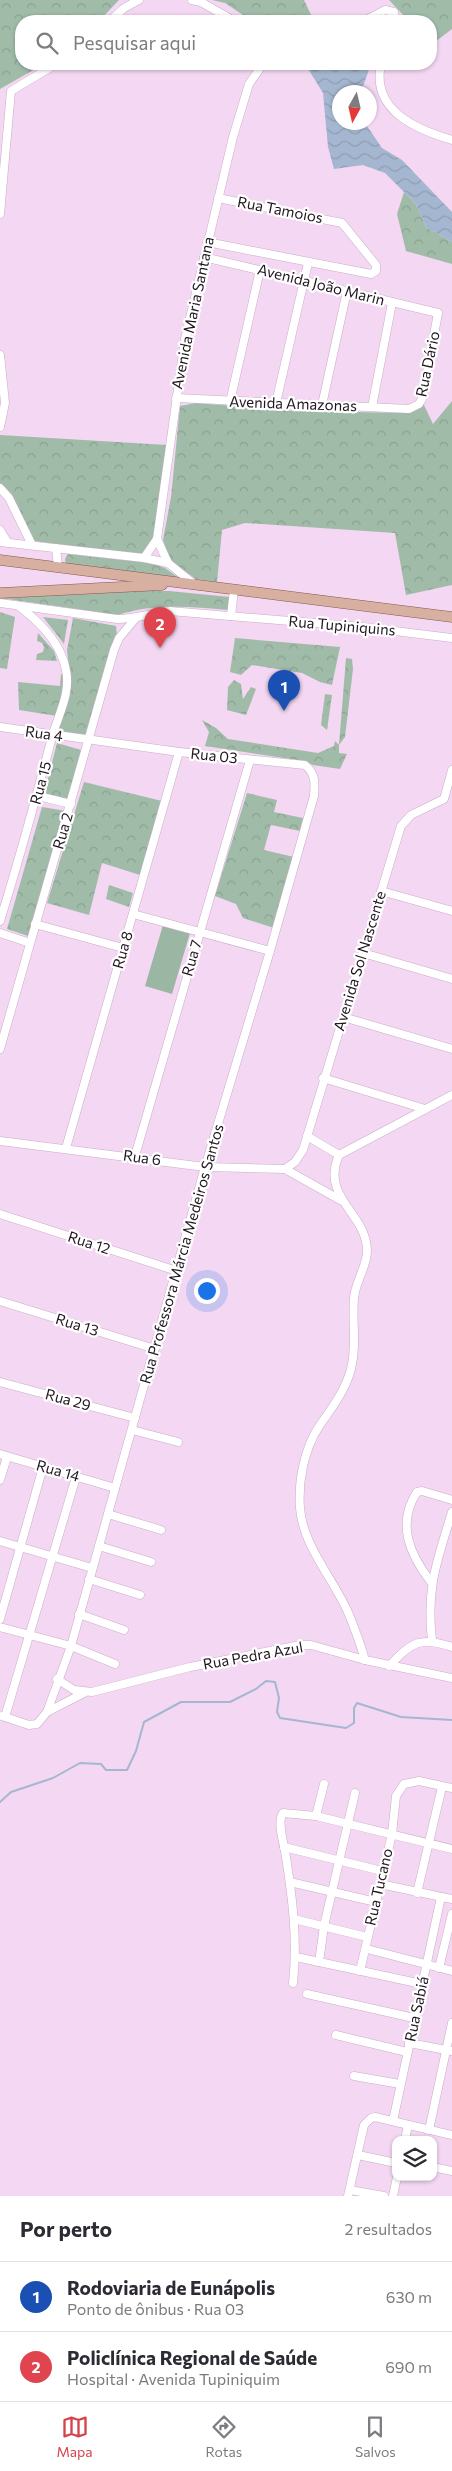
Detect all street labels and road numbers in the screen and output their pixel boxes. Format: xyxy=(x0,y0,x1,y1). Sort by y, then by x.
street label: Rua Tamoios xyxy=(236,192,325,226)
street label: Avenida Maria Santana xyxy=(167,235,217,391)
street label: Avenida João Marin xyxy=(256,260,387,309)
street label: Rua Dário xyxy=(411,329,443,398)
street label: Avenida Amazonas xyxy=(229,392,357,414)
street label: Rua Tupiniquins xyxy=(288,611,397,639)
street label: Rua 4 xyxy=(24,721,64,745)
street label: Rua 03 xyxy=(190,744,239,766)
street label: Rua 15 xyxy=(26,759,54,806)
street label: Rua 2 xyxy=(48,810,76,851)
street label: Avenida Sol Nascente xyxy=(329,889,389,1033)
street label: Rua 8 xyxy=(108,929,136,971)
street label: Rua 7 xyxy=(177,937,205,978)
street label: Rua Professora Márcia Medeiros Santos xyxy=(135,1122,227,1386)
street label: Rua 6 xyxy=(122,1145,162,1169)
street label: Rua 12 xyxy=(66,1227,113,1257)
street label: Rua 13 xyxy=(54,1309,101,1339)
street label: Rua 29 xyxy=(43,1384,93,1414)
street label: Rua 14 xyxy=(34,1455,82,1485)
street label: Rua Pedra Azul xyxy=(201,1637,304,1673)
street label: Rua Tucano xyxy=(360,1846,396,1927)
street label: Rua Sabiá xyxy=(400,1975,432,2043)

